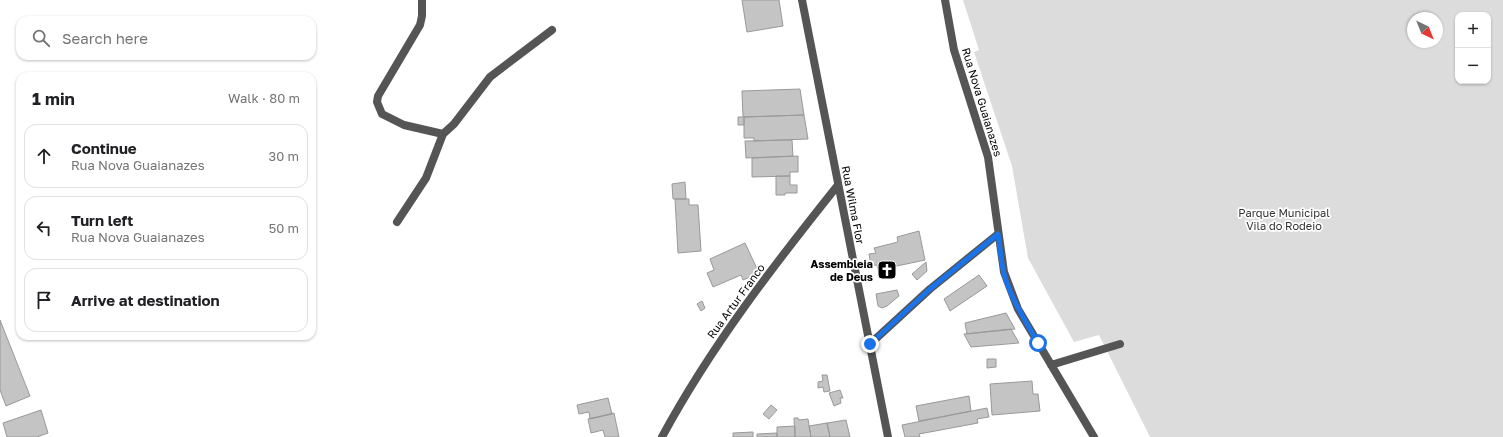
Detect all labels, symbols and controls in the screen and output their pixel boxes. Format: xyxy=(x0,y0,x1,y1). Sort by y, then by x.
north arrow xyxy=(1407,12,1443,48)
map controls xyxy=(1455,12,1491,84)
button: + xyxy=(1455,12,1491,48)
search box xyxy=(16,16,316,60)
icon: search xyxy=(30,27,52,49)
text: Search here xyxy=(62,29,148,47)
street label: Rua Nova Guaianazes xyxy=(960,46,1005,158)
button: − xyxy=(1455,48,1491,84)
text: 1 min xyxy=(32,88,75,109)
text: Walk · 80 m xyxy=(228,90,300,106)
text: Continue xyxy=(71,139,137,157)
icon: ahead xyxy=(33,145,55,167)
text: 30 m xyxy=(269,148,299,164)
text: Rua Nova Guaianazes xyxy=(71,157,205,173)
street label: Rua Wilma Flor xyxy=(840,165,868,246)
park label: Parque Municipal Vila do Rodeio xyxy=(1238,206,1330,232)
text: Turn left xyxy=(71,211,133,229)
icon: left xyxy=(33,217,55,239)
text: 50 m xyxy=(269,220,299,236)
text: Rua Nova Guaianazes xyxy=(71,229,205,245)
place label: Assembleia de Deus xyxy=(811,257,873,283)
church icon: Assembleia de Deus xyxy=(876,259,898,281)
street label: Rua Artur Franco xyxy=(704,260,767,341)
icon: arrive xyxy=(33,289,55,311)
text: Arrive at destination xyxy=(71,291,220,309)
route start xyxy=(1029,334,1047,352)
route end xyxy=(861,335,879,353)

